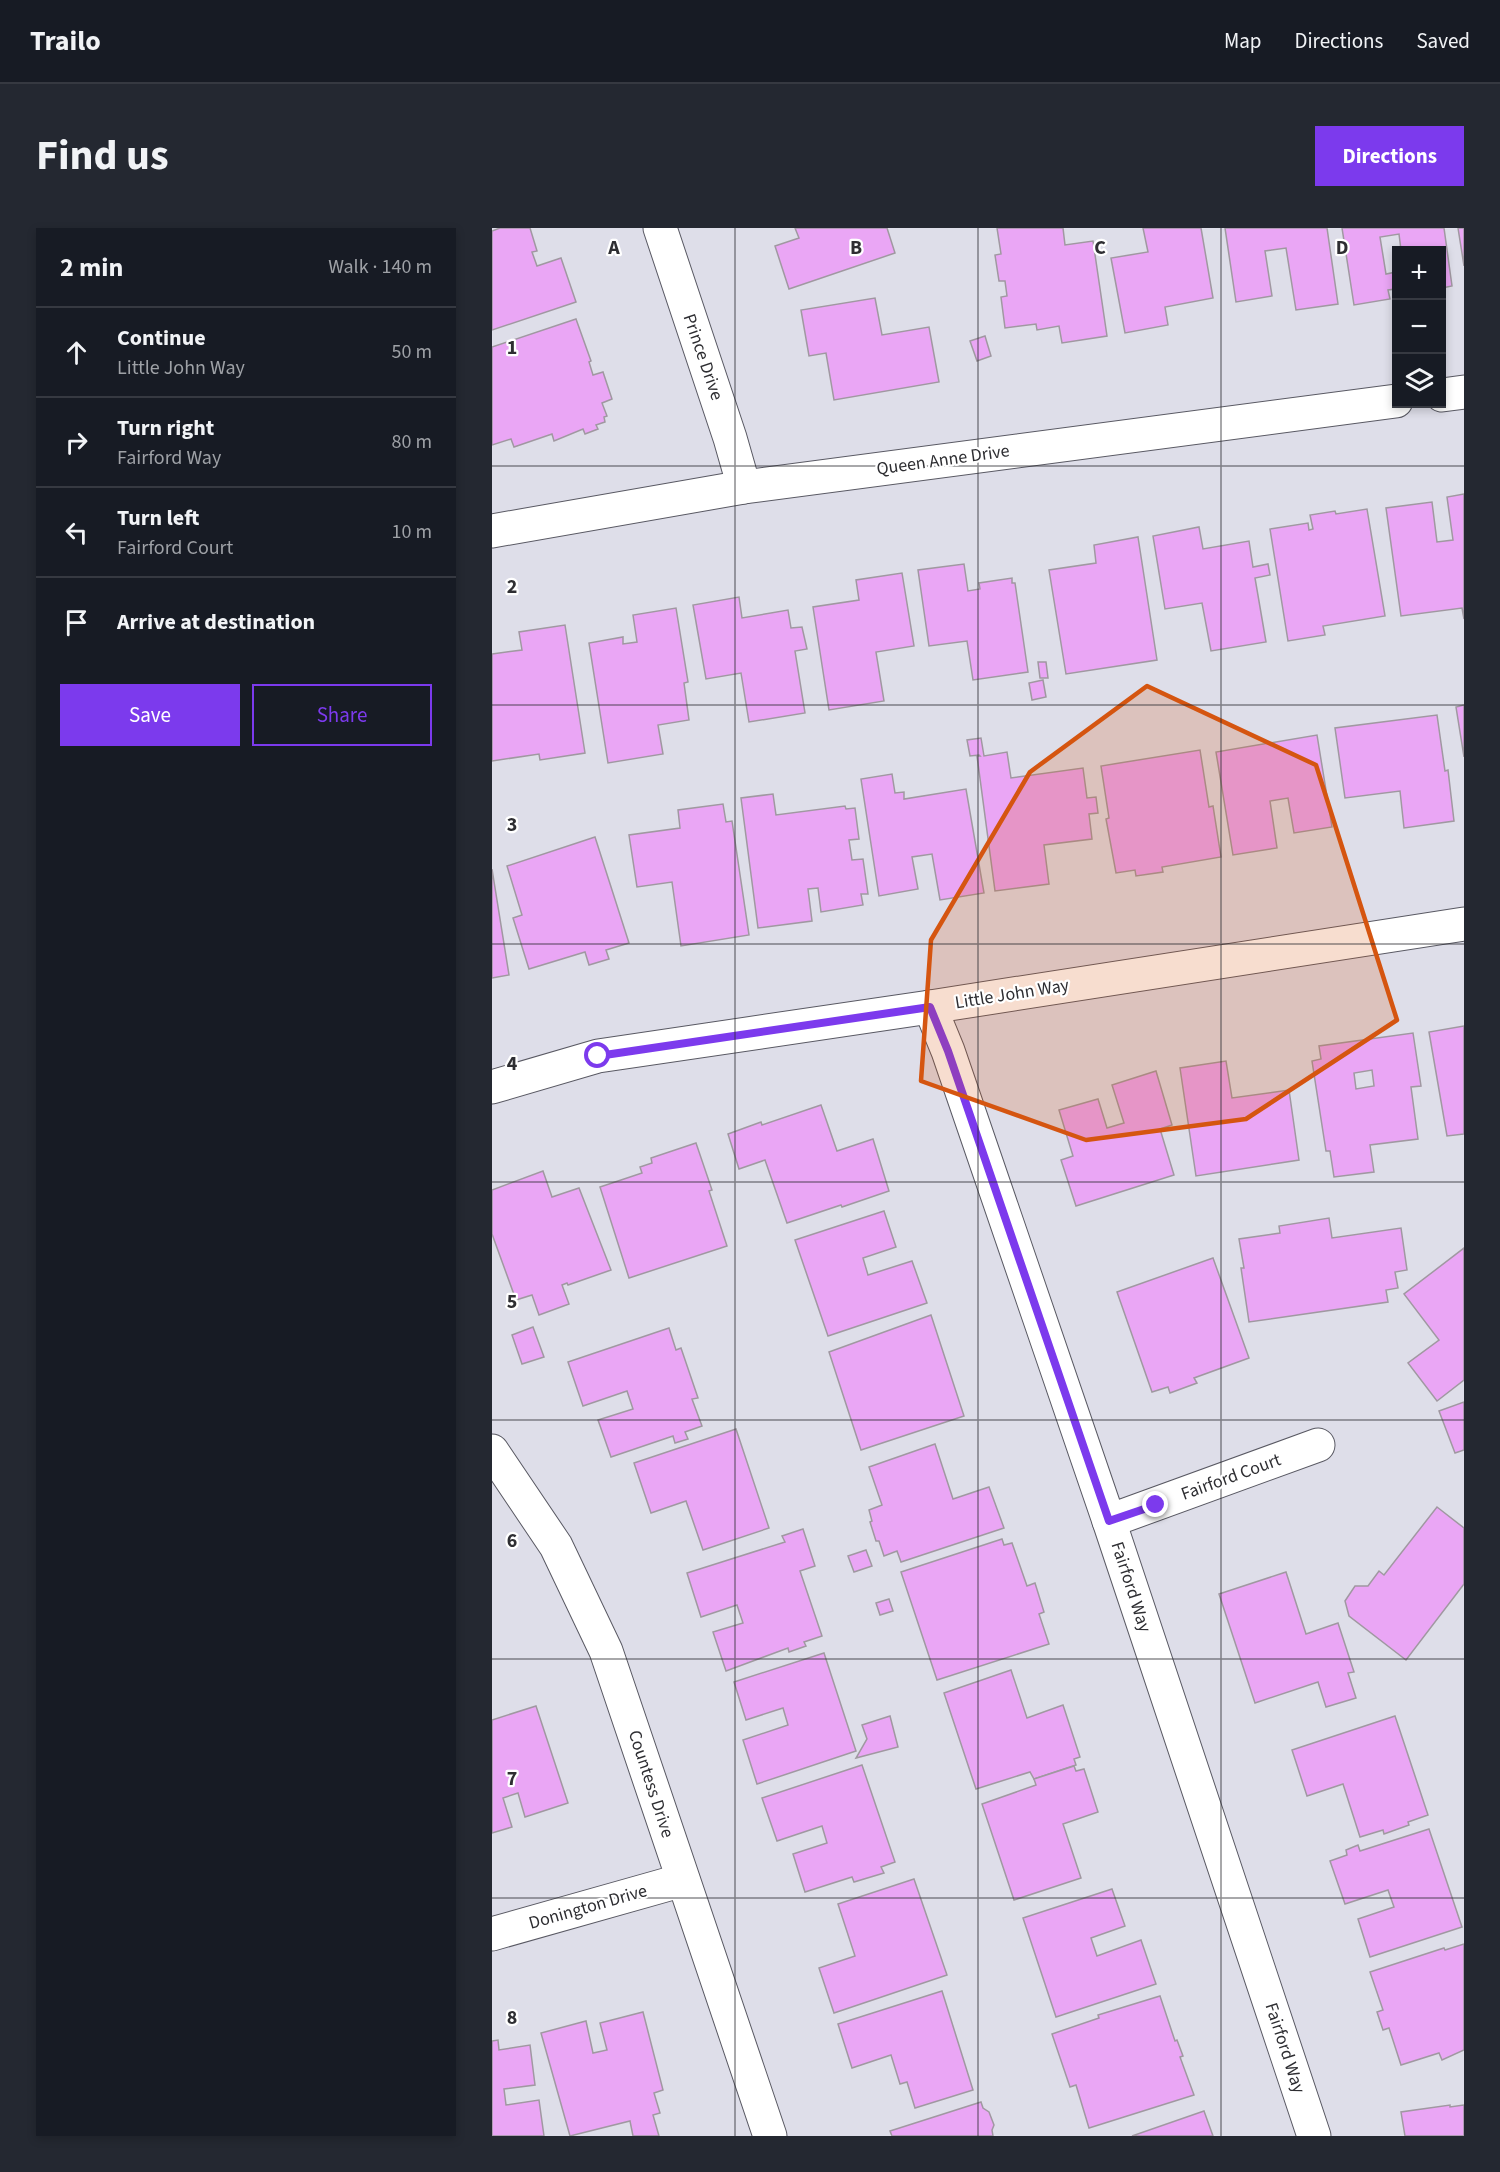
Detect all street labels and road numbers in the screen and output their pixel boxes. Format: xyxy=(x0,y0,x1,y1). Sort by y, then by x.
street label: Prince Drive xyxy=(677,310,730,404)
street label: Queen Anne Drive xyxy=(875,438,1011,482)
street label: Little John Way xyxy=(953,973,1071,1015)
street label: Fairford Court xyxy=(1178,1447,1284,1507)
street label: Fairford Way xyxy=(1105,1539,1158,1636)
street label: Countess Drive xyxy=(622,1727,680,1841)
street label: Donington Drive xyxy=(526,1878,650,1936)
street label: Fairford Way xyxy=(1259,2000,1312,2097)

